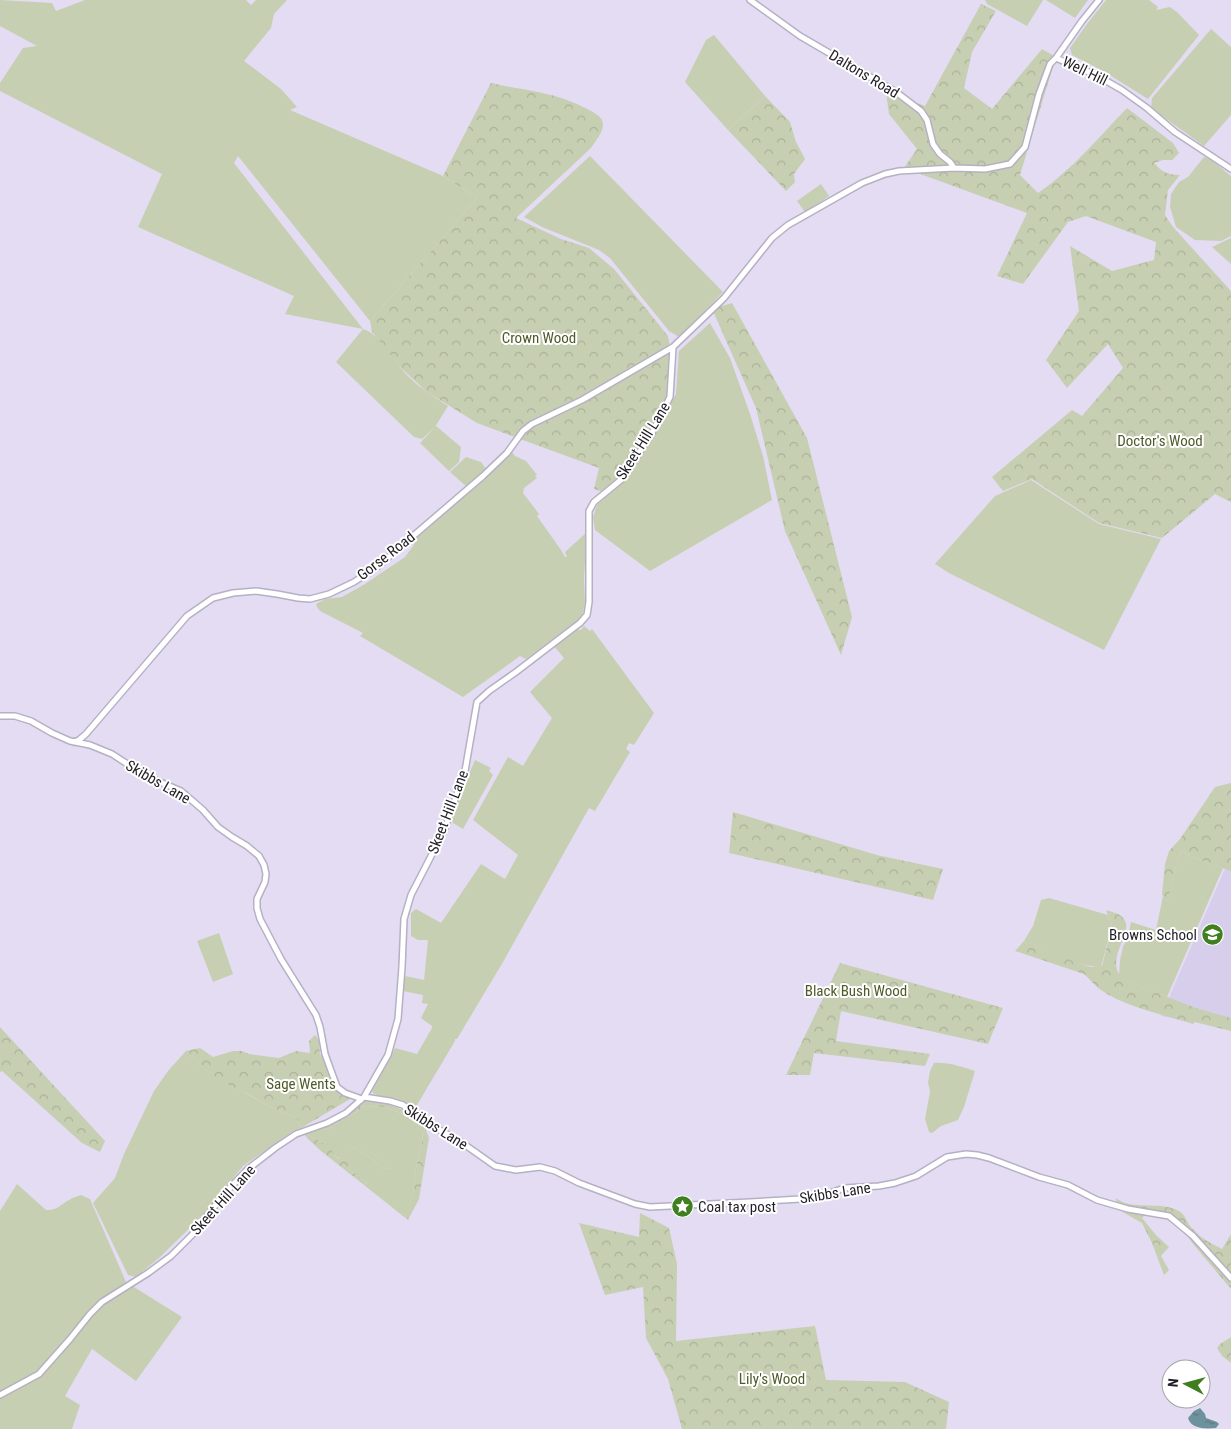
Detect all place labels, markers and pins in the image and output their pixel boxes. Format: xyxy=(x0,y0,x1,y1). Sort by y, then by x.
school or university icon: Browns School xyxy=(1201,923,1225,947)
place label: Browns School xyxy=(1109,926,1197,944)
place icon: Coal tax post xyxy=(670,1195,694,1219)
place label: Coal tax post xyxy=(698,1198,776,1216)

